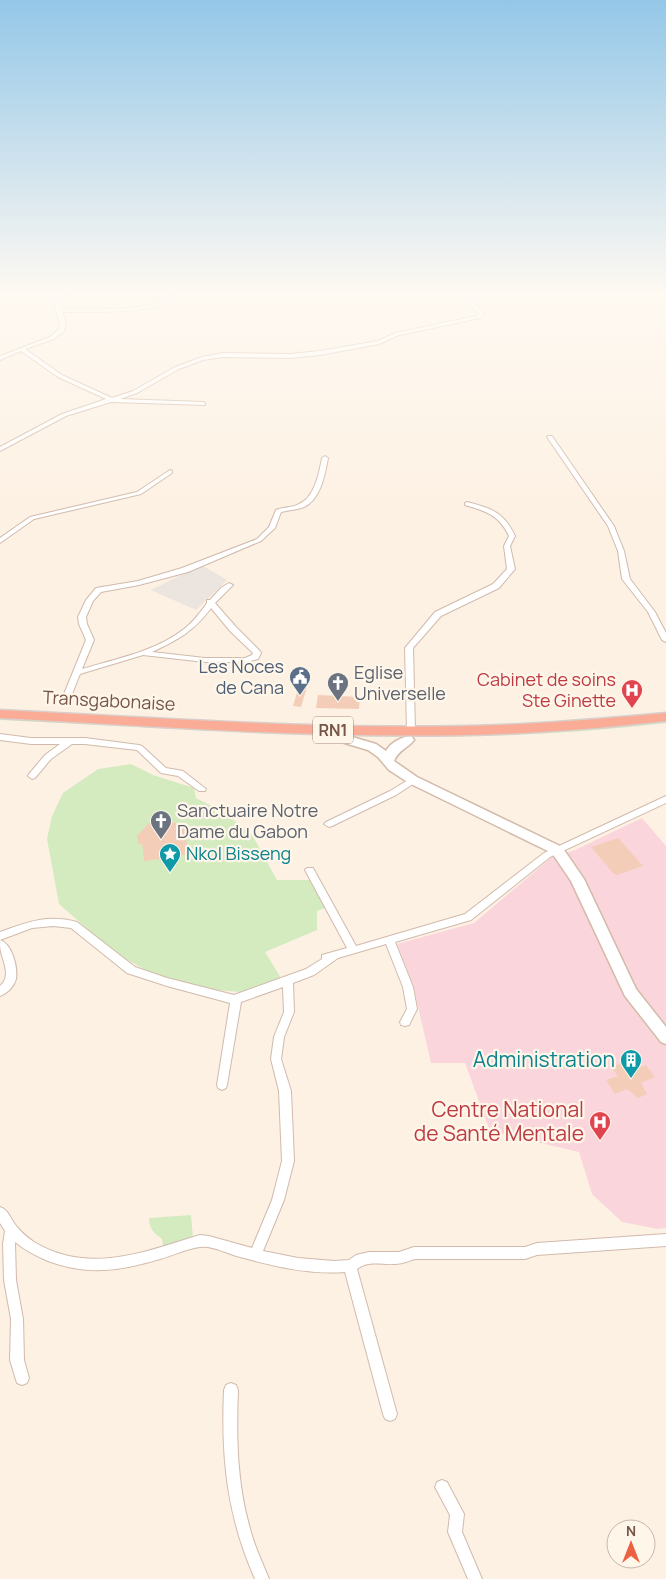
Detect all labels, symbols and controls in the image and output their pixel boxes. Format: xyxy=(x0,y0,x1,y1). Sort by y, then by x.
place label: Les Noces de Cana xyxy=(199,654,284,699)
place label: Eglise Universelle xyxy=(354,660,446,705)
public building icon: Les Noces de Cana xyxy=(288,665,312,696)
place label: Cabinet de soins Ste Ginette xyxy=(477,667,616,712)
church icon: Eglise Universelle xyxy=(326,671,350,702)
hospital icon: Cabinet de soins Ste Ginette xyxy=(620,678,644,709)
street label: Transgabonaise xyxy=(42,685,176,715)
road number: RN1 xyxy=(313,716,353,744)
place label: Sanctuaire Notre Dame du Gabon xyxy=(177,798,318,843)
church icon: Sanctuaire Notre Dame du Gabon xyxy=(149,809,173,840)
place label: Nkol Bisseng xyxy=(186,841,291,865)
place icon: Nkol Bisseng xyxy=(158,842,182,873)
place label: Administration xyxy=(473,1045,615,1073)
building icon: Administration xyxy=(619,1048,643,1079)
place label: Centre National de Santé Mentale xyxy=(414,1095,584,1147)
hospital icon: Centre National de Santé Mentale xyxy=(588,1110,612,1141)
north arrow xyxy=(606,1519,656,1569)
text: N xyxy=(626,1521,636,1540)

